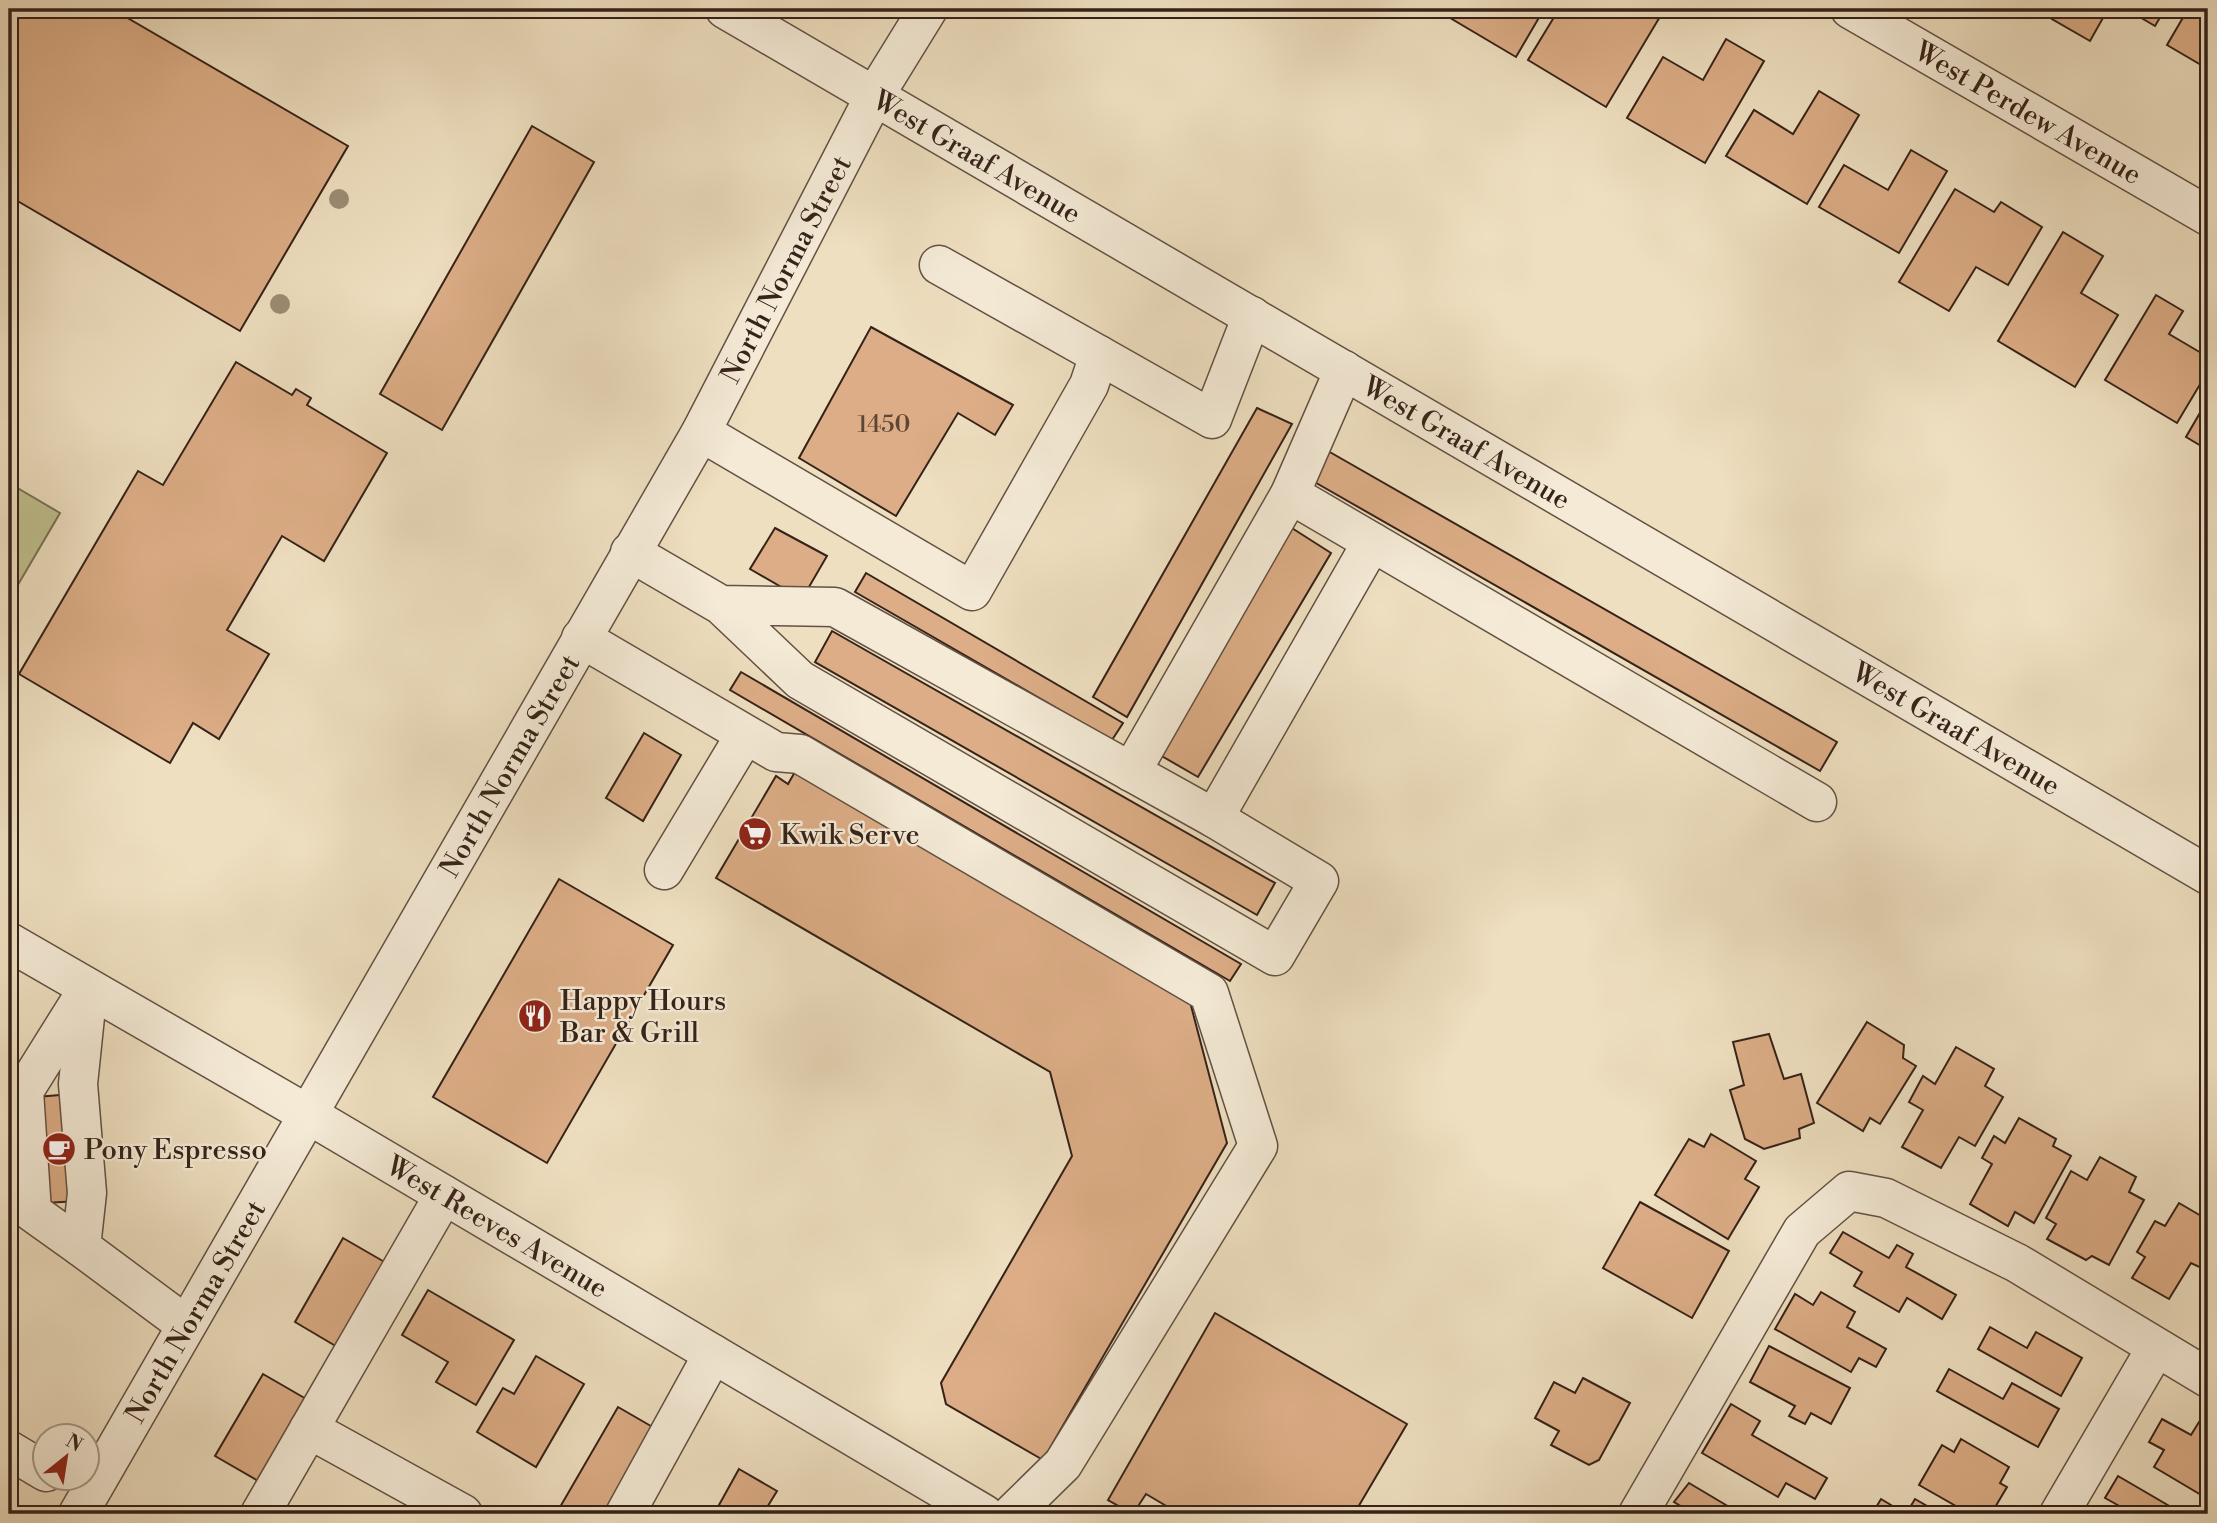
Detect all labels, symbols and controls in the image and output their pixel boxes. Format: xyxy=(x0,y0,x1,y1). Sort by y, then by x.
street label: West Perdew Avenue xyxy=(1907,34,2147,193)
street label: West Graaf Avenue xyxy=(865,83,1087,232)
street label: North Norma Street xyxy=(713,150,860,389)
street label: West Graaf Avenue xyxy=(1355,369,1576,518)
house number: 1450 xyxy=(858,410,910,440)
street label: North Norma Street xyxy=(433,648,588,884)
street label: West Graaf Avenue xyxy=(1844,654,2066,804)
supermarket icon: Kwik Serve xyxy=(736,815,774,853)
place label: Kwik Serve xyxy=(780,818,920,853)
place label: Happy Hours Bar & Grill xyxy=(559,984,726,1051)
restaurant icon: Happy Hours Bar & Grill xyxy=(516,997,554,1035)
cafe icon: Pony Espresso xyxy=(40,1130,78,1168)
place label: Pony Espresso xyxy=(84,1133,267,1168)
street label: West Reeves Avenue xyxy=(379,1148,614,1307)
street label: North Norma Street xyxy=(118,1194,274,1430)
north arrow xyxy=(32,1422,102,1492)
text: N xyxy=(61,1429,87,1457)

